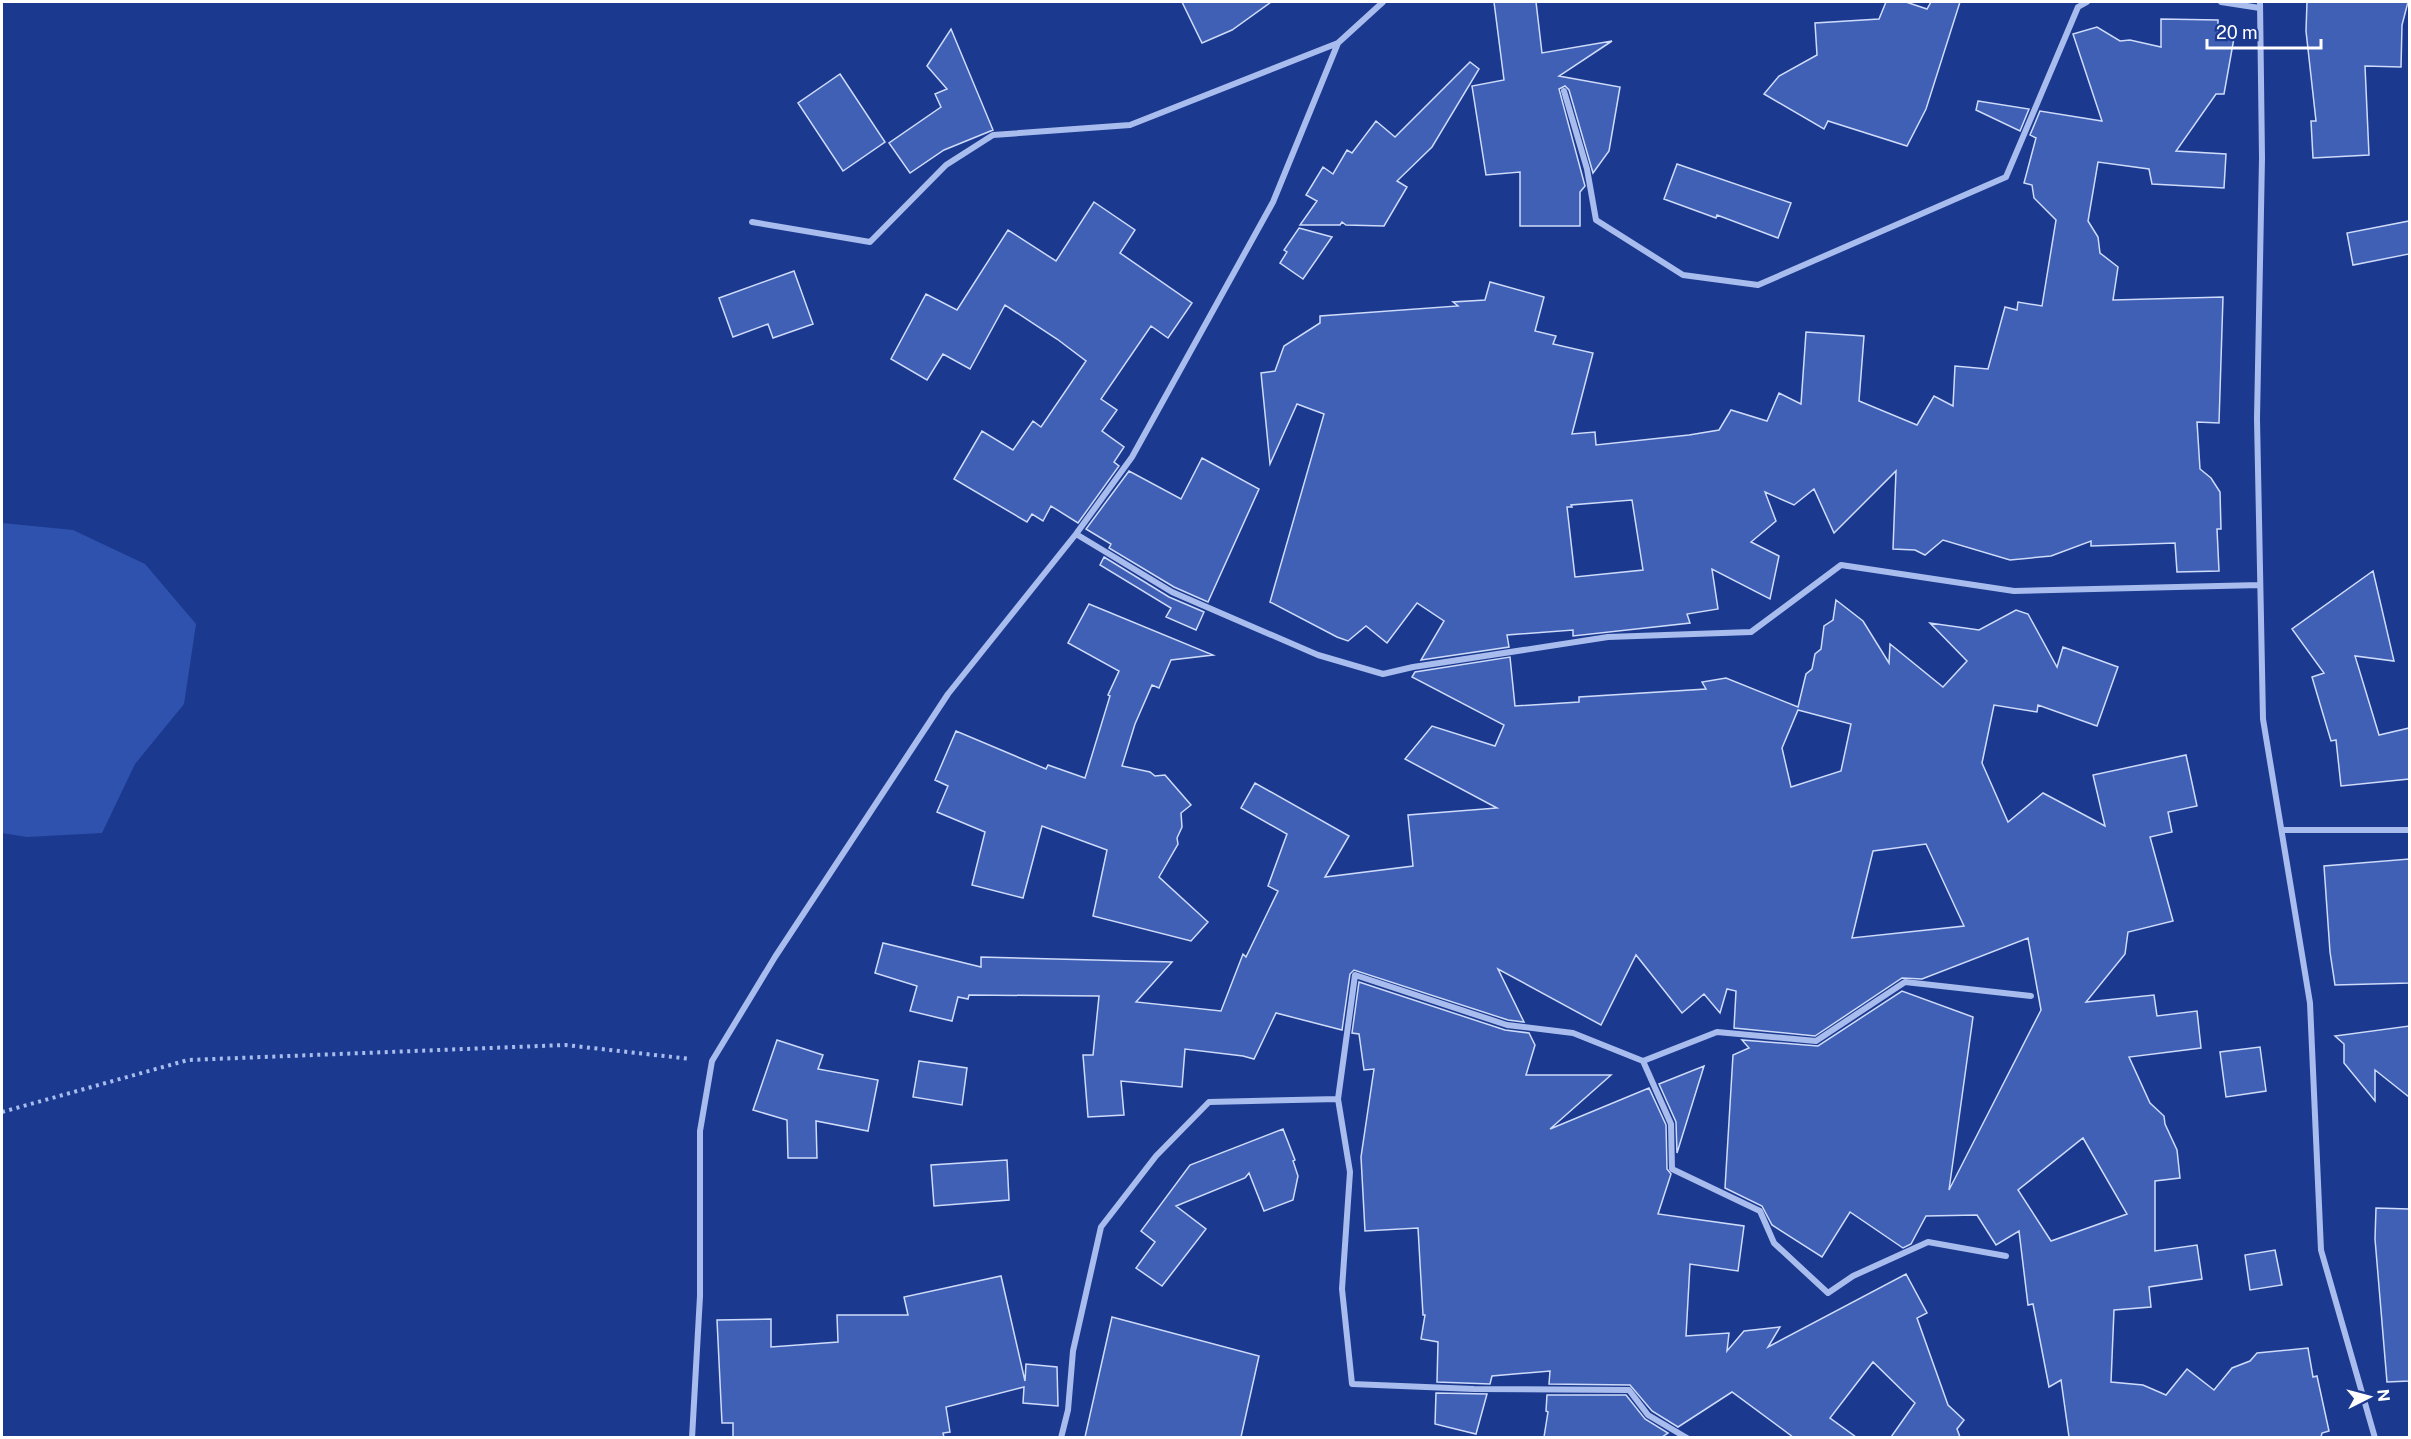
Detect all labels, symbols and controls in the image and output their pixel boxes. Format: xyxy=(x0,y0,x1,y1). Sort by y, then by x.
scale bar xyxy=(2207,12,2321,50)
text: 20 m xyxy=(2216,22,2258,43)
north arrow xyxy=(2339,1367,2399,1427)
text: N xyxy=(2373,1388,2394,1403)

